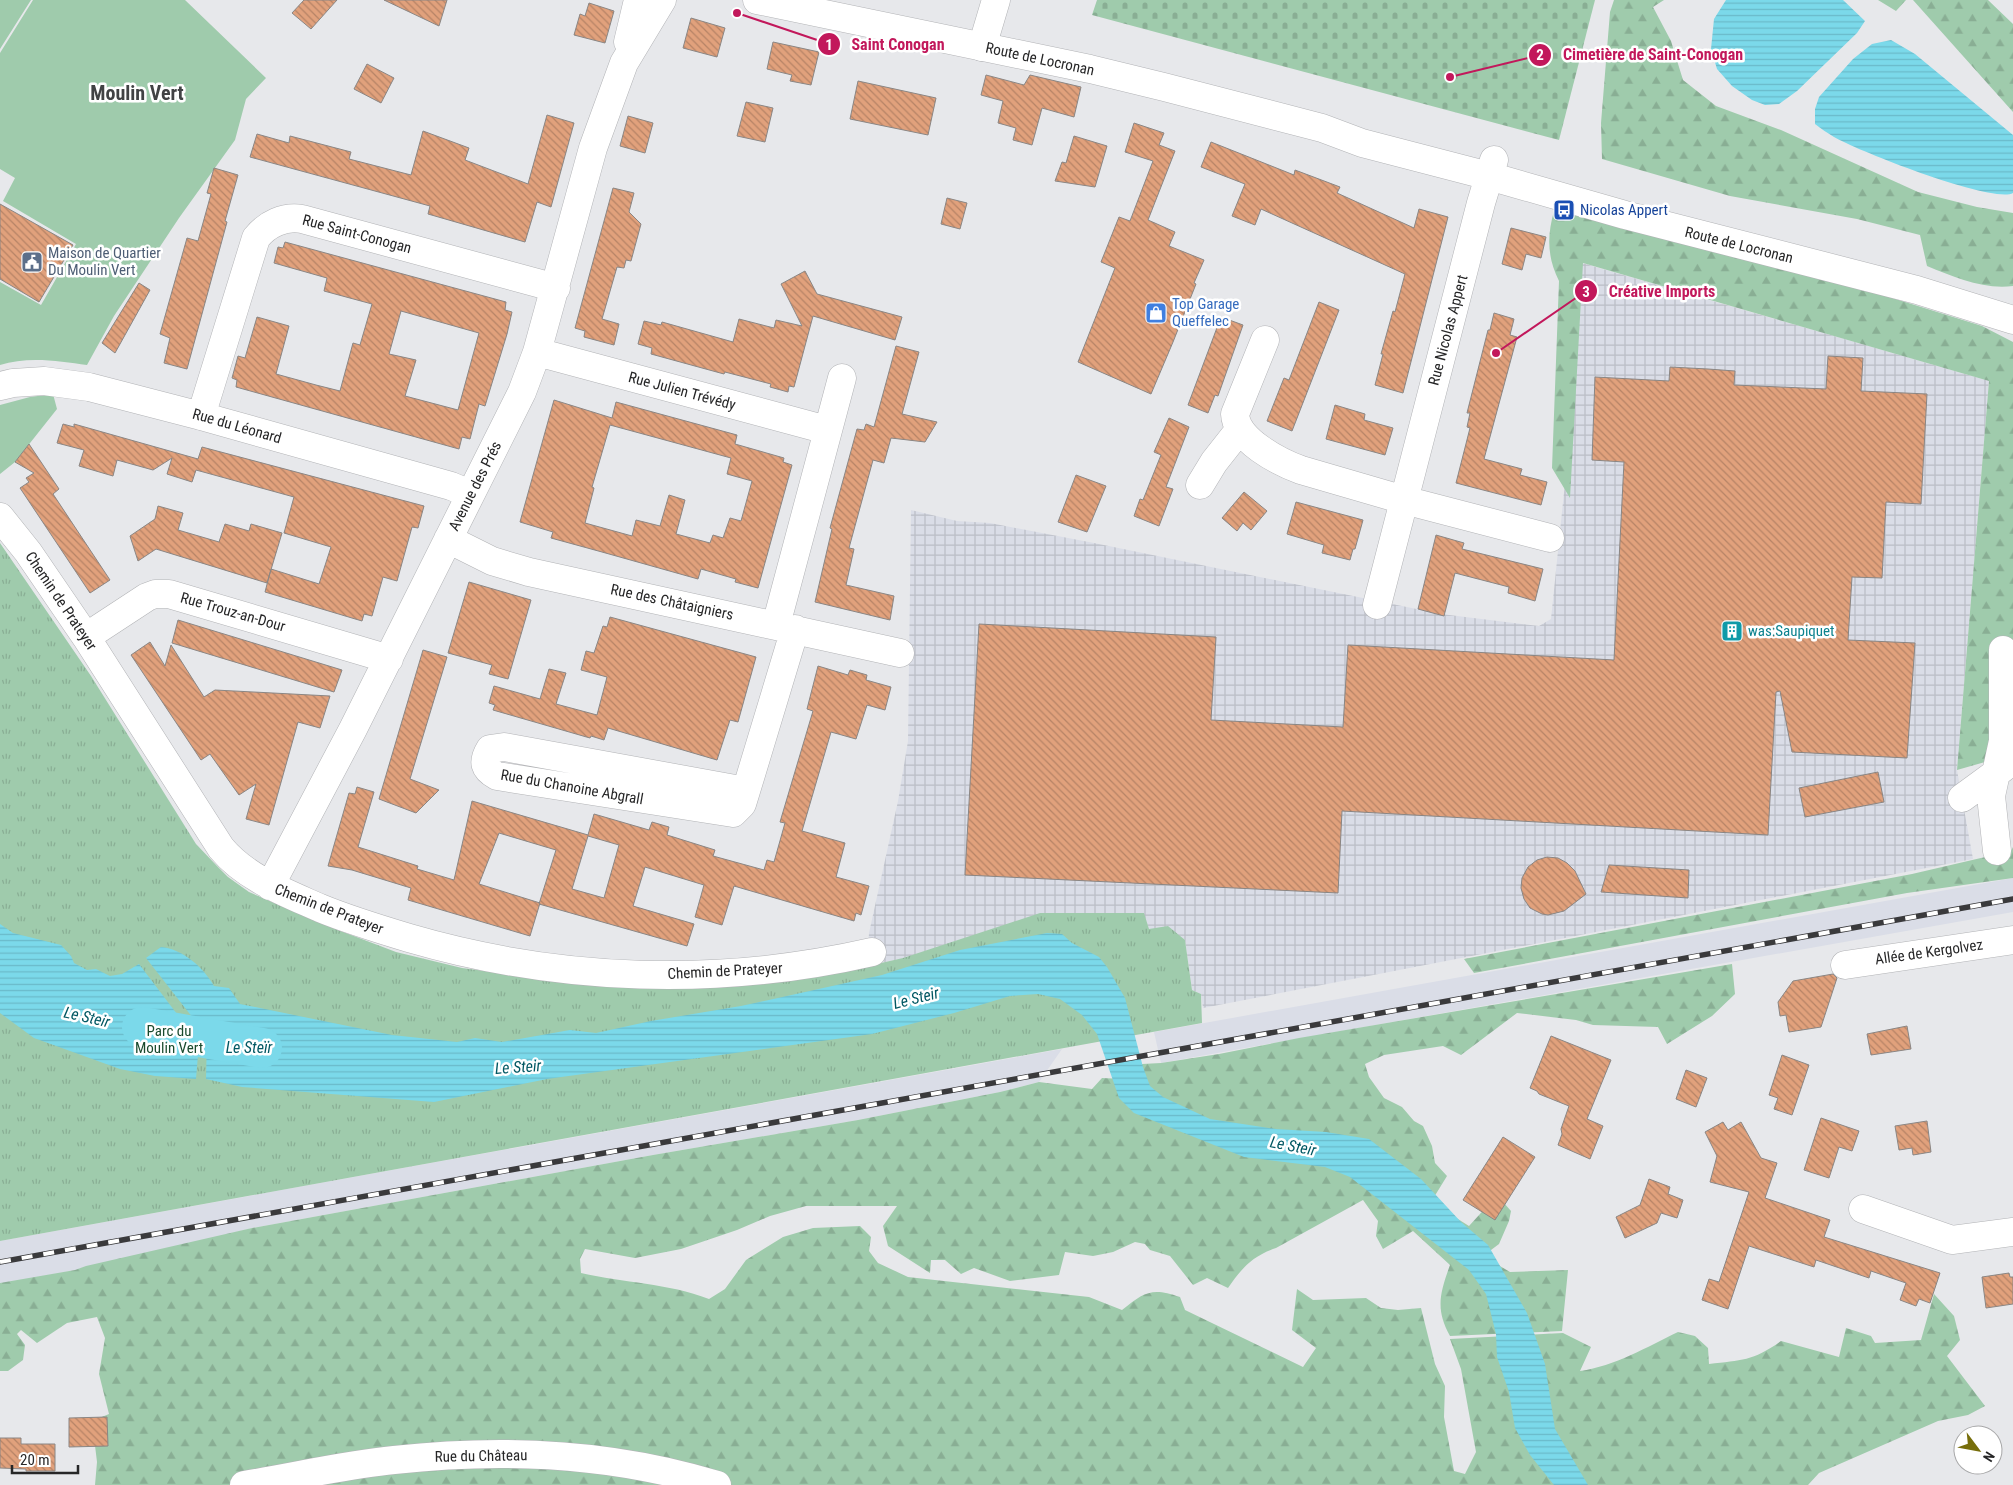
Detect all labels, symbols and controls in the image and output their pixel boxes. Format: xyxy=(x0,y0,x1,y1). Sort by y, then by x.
callout: Saint Conogan xyxy=(816,29,954,60)
text: Saint Conogan xyxy=(851,35,945,54)
text: 1 xyxy=(825,36,833,54)
street label: Route de Locronan xyxy=(984,39,1096,79)
callout: Cimetière de Saint-Conogan xyxy=(1527,39,1753,70)
text: Cimetière de Saint-Conogan xyxy=(1563,45,1743,64)
text: 2 xyxy=(1536,46,1544,64)
district label: Moulin Vert xyxy=(90,81,184,105)
bus stop icon: Nicolas Appert xyxy=(1552,198,1576,222)
place label: Nicolas Appert xyxy=(1580,201,1668,219)
street label: Rue Saint-Conogan xyxy=(300,211,414,257)
street label: Route de Locronan xyxy=(1683,223,1795,267)
place label: Maison de Quartier Du Moulin Vert xyxy=(48,244,161,279)
public building icon: Maison de Quartier Du Moulin Vert xyxy=(20,250,44,274)
street label: Rue Nicolas Appert xyxy=(1425,273,1471,387)
callout: Créative Imports xyxy=(1573,276,1725,307)
text: Créative Imports xyxy=(1609,282,1715,301)
text: 3 xyxy=(1582,283,1590,301)
place label: Top Garage Queffelec xyxy=(1172,295,1239,330)
shop icon: Top Garage Queffelec xyxy=(1144,301,1168,325)
street label: Rue Julien Trévédy xyxy=(626,368,738,414)
street label: Rue du Léonard xyxy=(190,405,284,447)
street label: Avenue des Prés xyxy=(445,438,505,534)
street label: Chemin de Prateyer xyxy=(21,548,101,654)
street label: Rue des Châtaigniers xyxy=(609,580,735,624)
street label: Rue Trouz-an-Dour xyxy=(178,588,288,636)
building icon: was:Saupiquet xyxy=(1720,619,1744,643)
place label: was:Saupiquet xyxy=(1748,622,1835,640)
street label: Rue du Chanoine Abgrall xyxy=(499,766,645,808)
street label: Chemin de Prateyer xyxy=(272,880,386,938)
street label: Allée de Kergolvez xyxy=(1874,936,1984,968)
street label: Chemin de Prateyer xyxy=(667,959,783,983)
water label: Le Steir xyxy=(891,983,942,1013)
water label: Le Steir xyxy=(62,1003,113,1032)
park label: Parc du Moulin Vert xyxy=(135,1022,203,1057)
water label: Le Steïr xyxy=(226,1038,274,1057)
water label: Le Steir xyxy=(494,1056,543,1078)
water label: Le Steir xyxy=(1268,1132,1319,1160)
north arrow xyxy=(1953,1425,2003,1475)
scale bar xyxy=(12,1442,79,1474)
street label: Rue du Château xyxy=(435,1446,527,1466)
text: N xyxy=(1980,1449,1998,1465)
text: 20 m xyxy=(20,1451,50,1469)

